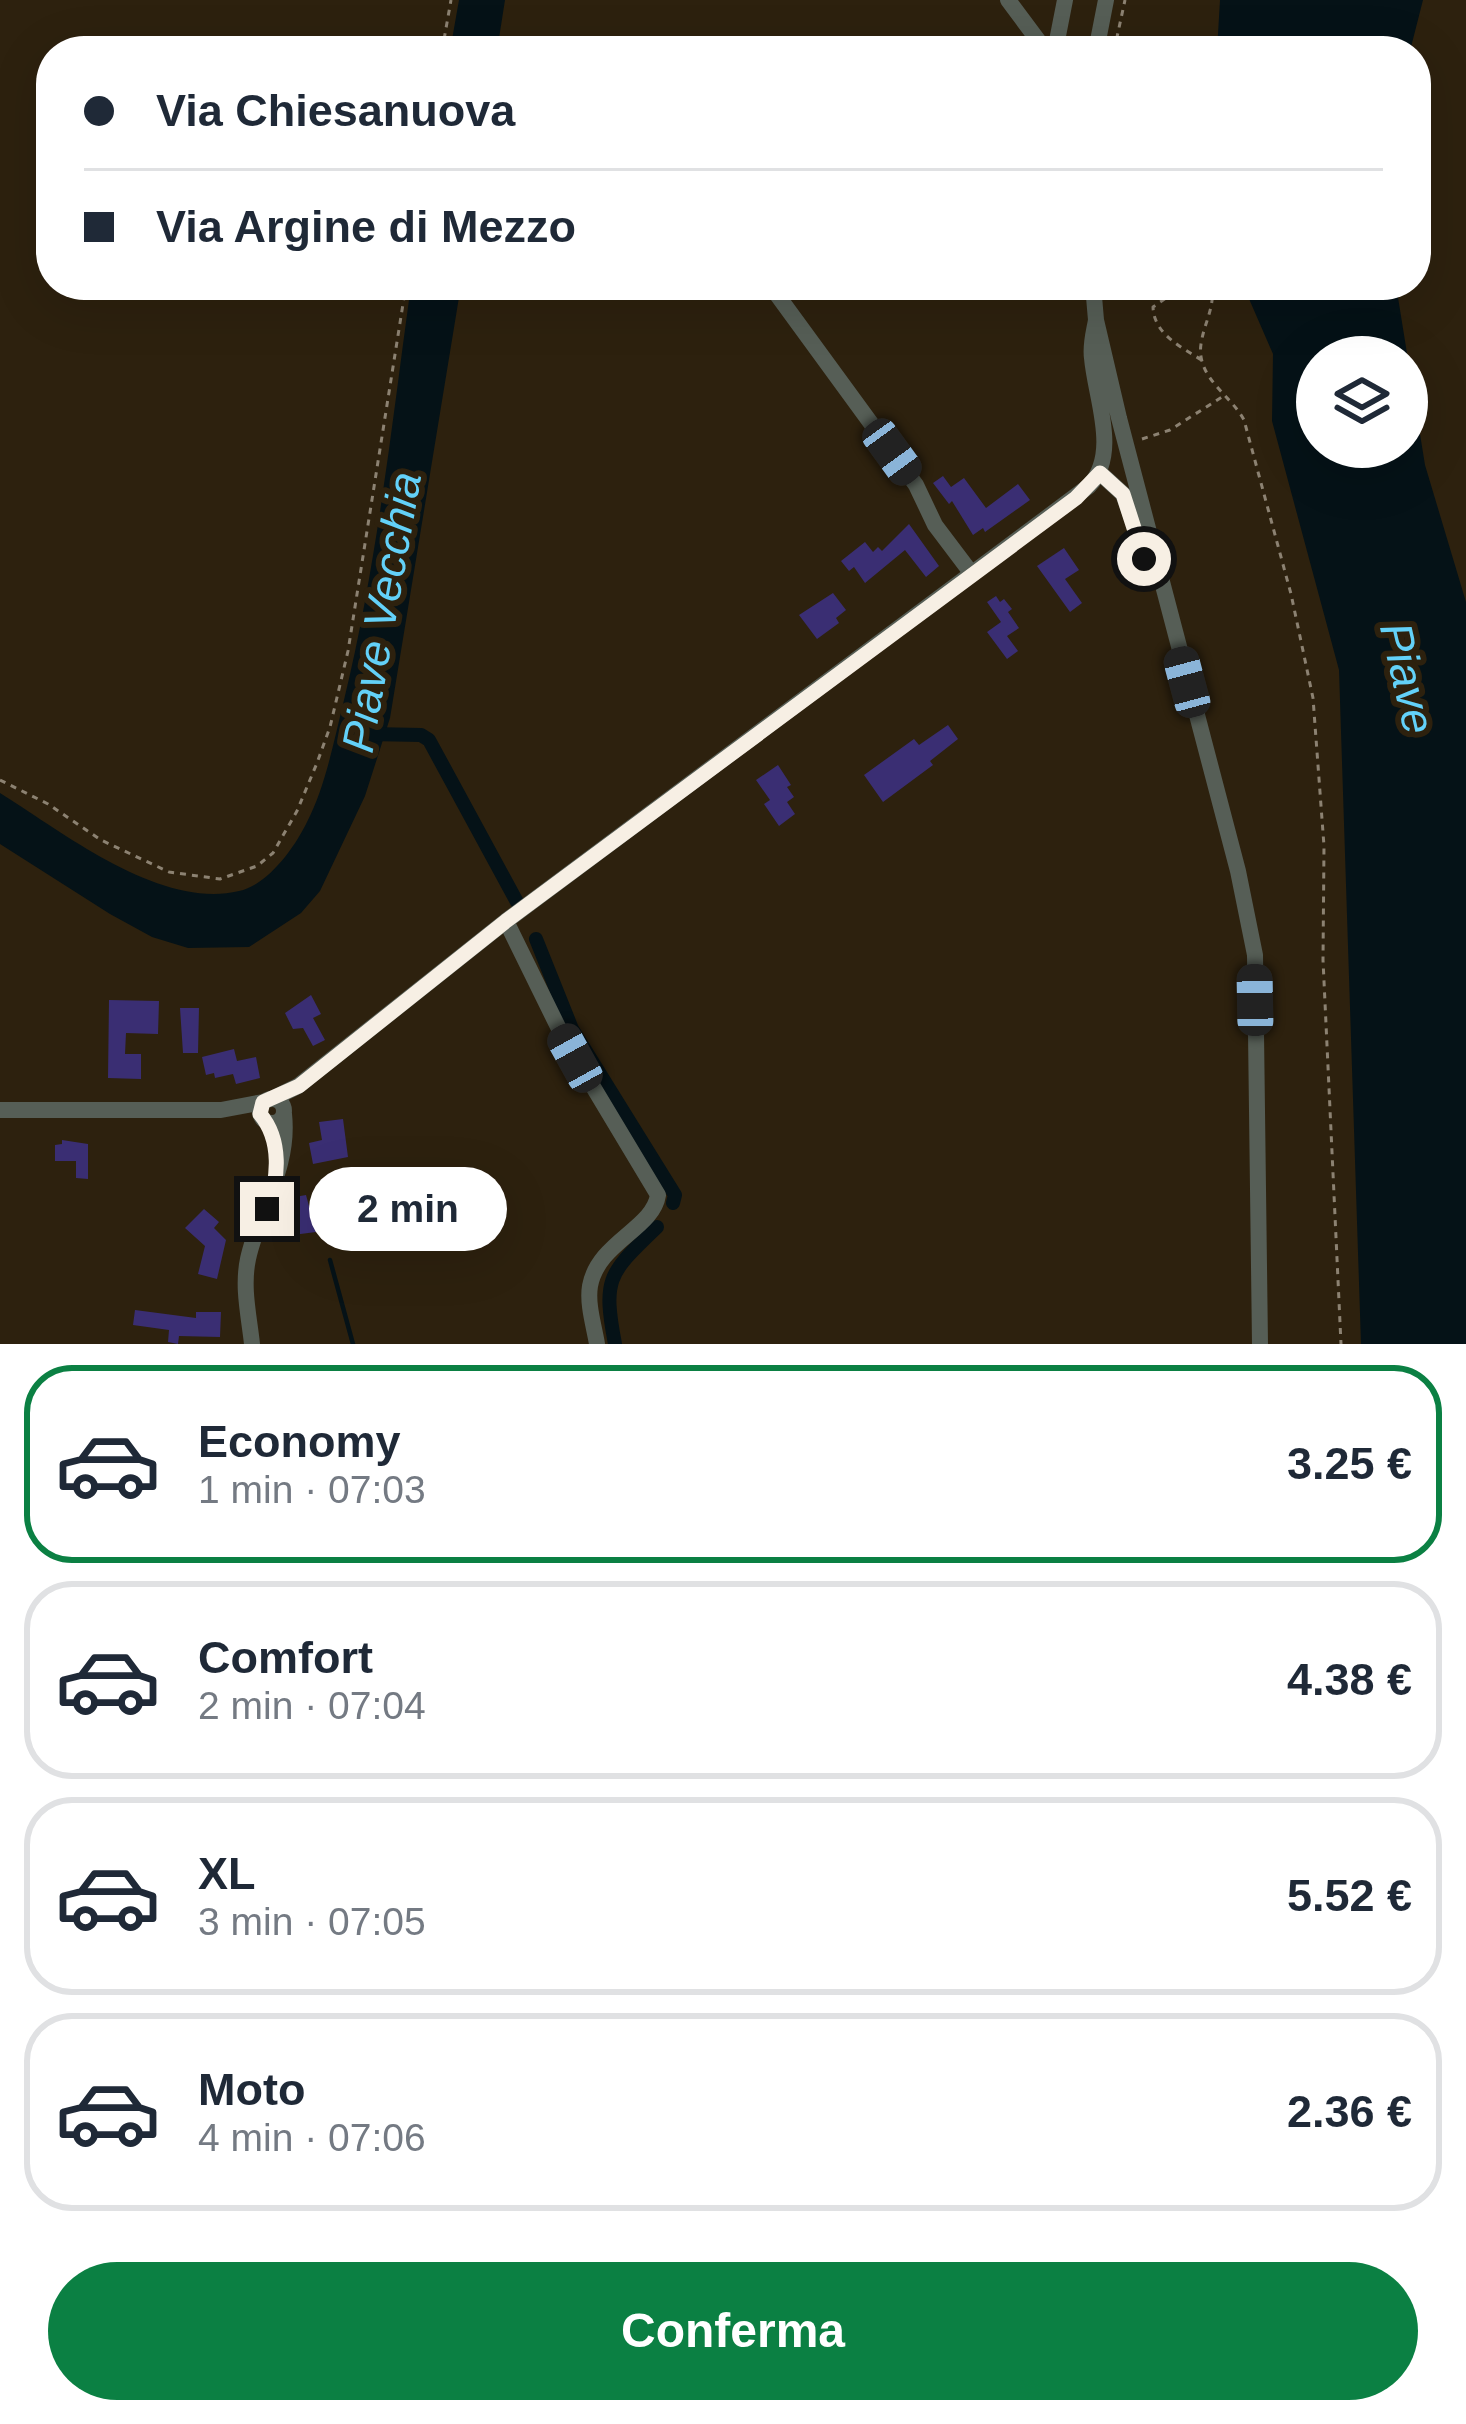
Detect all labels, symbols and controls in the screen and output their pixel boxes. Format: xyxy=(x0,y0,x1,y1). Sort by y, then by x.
text: Via Chiesanuova xyxy=(156,85,515,136)
text: Via Argine di Mezzo xyxy=(156,201,576,252)
map controls xyxy=(1296,336,1428,468)
button: layers xyxy=(1296,336,1428,468)
car xyxy=(856,412,928,492)
water label: Piave Vecchia xyxy=(332,468,431,756)
route start xyxy=(1117,532,1171,586)
water label: Piave xyxy=(1370,618,1445,739)
car xyxy=(1160,643,1214,721)
car xyxy=(1236,964,1274,1036)
car xyxy=(542,1018,608,1098)
callout: 2 min xyxy=(309,1167,507,1251)
route end xyxy=(240,1182,294,1236)
text: 2 min xyxy=(357,1187,459,1230)
icon: car xyxy=(54,1410,162,1518)
text: Economy xyxy=(198,1416,401,1467)
text: 3.25 € xyxy=(1287,1438,1412,1489)
text: 1 min · 07:03 xyxy=(198,1468,426,1511)
icon: car xyxy=(54,1626,162,1734)
text: Comfort xyxy=(198,1632,373,1683)
text: 4.38 € xyxy=(1287,1654,1412,1705)
text: 2 min · 07:04 xyxy=(198,1684,426,1727)
icon: car xyxy=(54,1842,162,1950)
text: XL xyxy=(198,1848,256,1899)
text: 5.52 € xyxy=(1287,1870,1412,1921)
text: 3 min · 07:05 xyxy=(198,1900,426,1943)
icon: car xyxy=(54,2058,162,2166)
text: Moto xyxy=(198,2064,305,2115)
text: 2.36 € xyxy=(1287,2086,1412,2137)
text: 4 min · 07:06 xyxy=(198,2116,426,2159)
button: Conferma xyxy=(48,2262,1418,2400)

